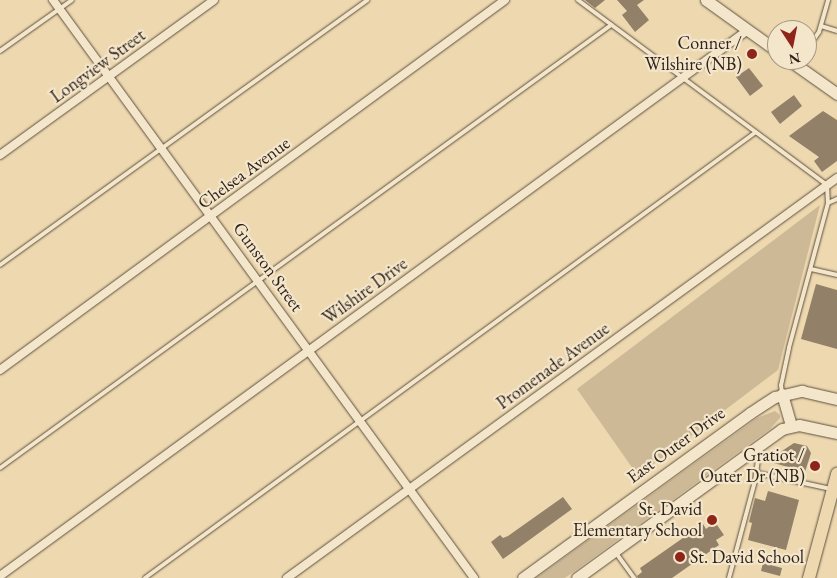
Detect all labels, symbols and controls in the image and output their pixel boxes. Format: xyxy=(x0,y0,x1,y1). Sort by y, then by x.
north arrow xyxy=(767,20,817,70)
street label: Longview Street xyxy=(47,24,149,108)
place label: Conner / Wilshire (NB) xyxy=(645,33,742,76)
marker: Conner / Wilshire (NB) xyxy=(746,48,758,60)
text: N xyxy=(787,49,802,69)
street label: Chelsea Avenue xyxy=(194,132,294,214)
street label: Gunston Street xyxy=(228,218,308,316)
street label: Wilshire Drive xyxy=(318,253,412,329)
street label: Promenade Avenue xyxy=(492,318,614,414)
street label: East Outer Drive xyxy=(623,402,729,488)
place label: Gratiot / Outer Dr (NB) xyxy=(700,445,805,488)
marker: Gratiot / Outer Dr (NB) xyxy=(809,460,821,472)
place label: St. David Elementary School xyxy=(573,499,702,542)
marker: St. David Elementary School xyxy=(706,514,718,526)
place label: St. David School xyxy=(690,546,804,568)
marker: St. David School xyxy=(674,551,686,563)

